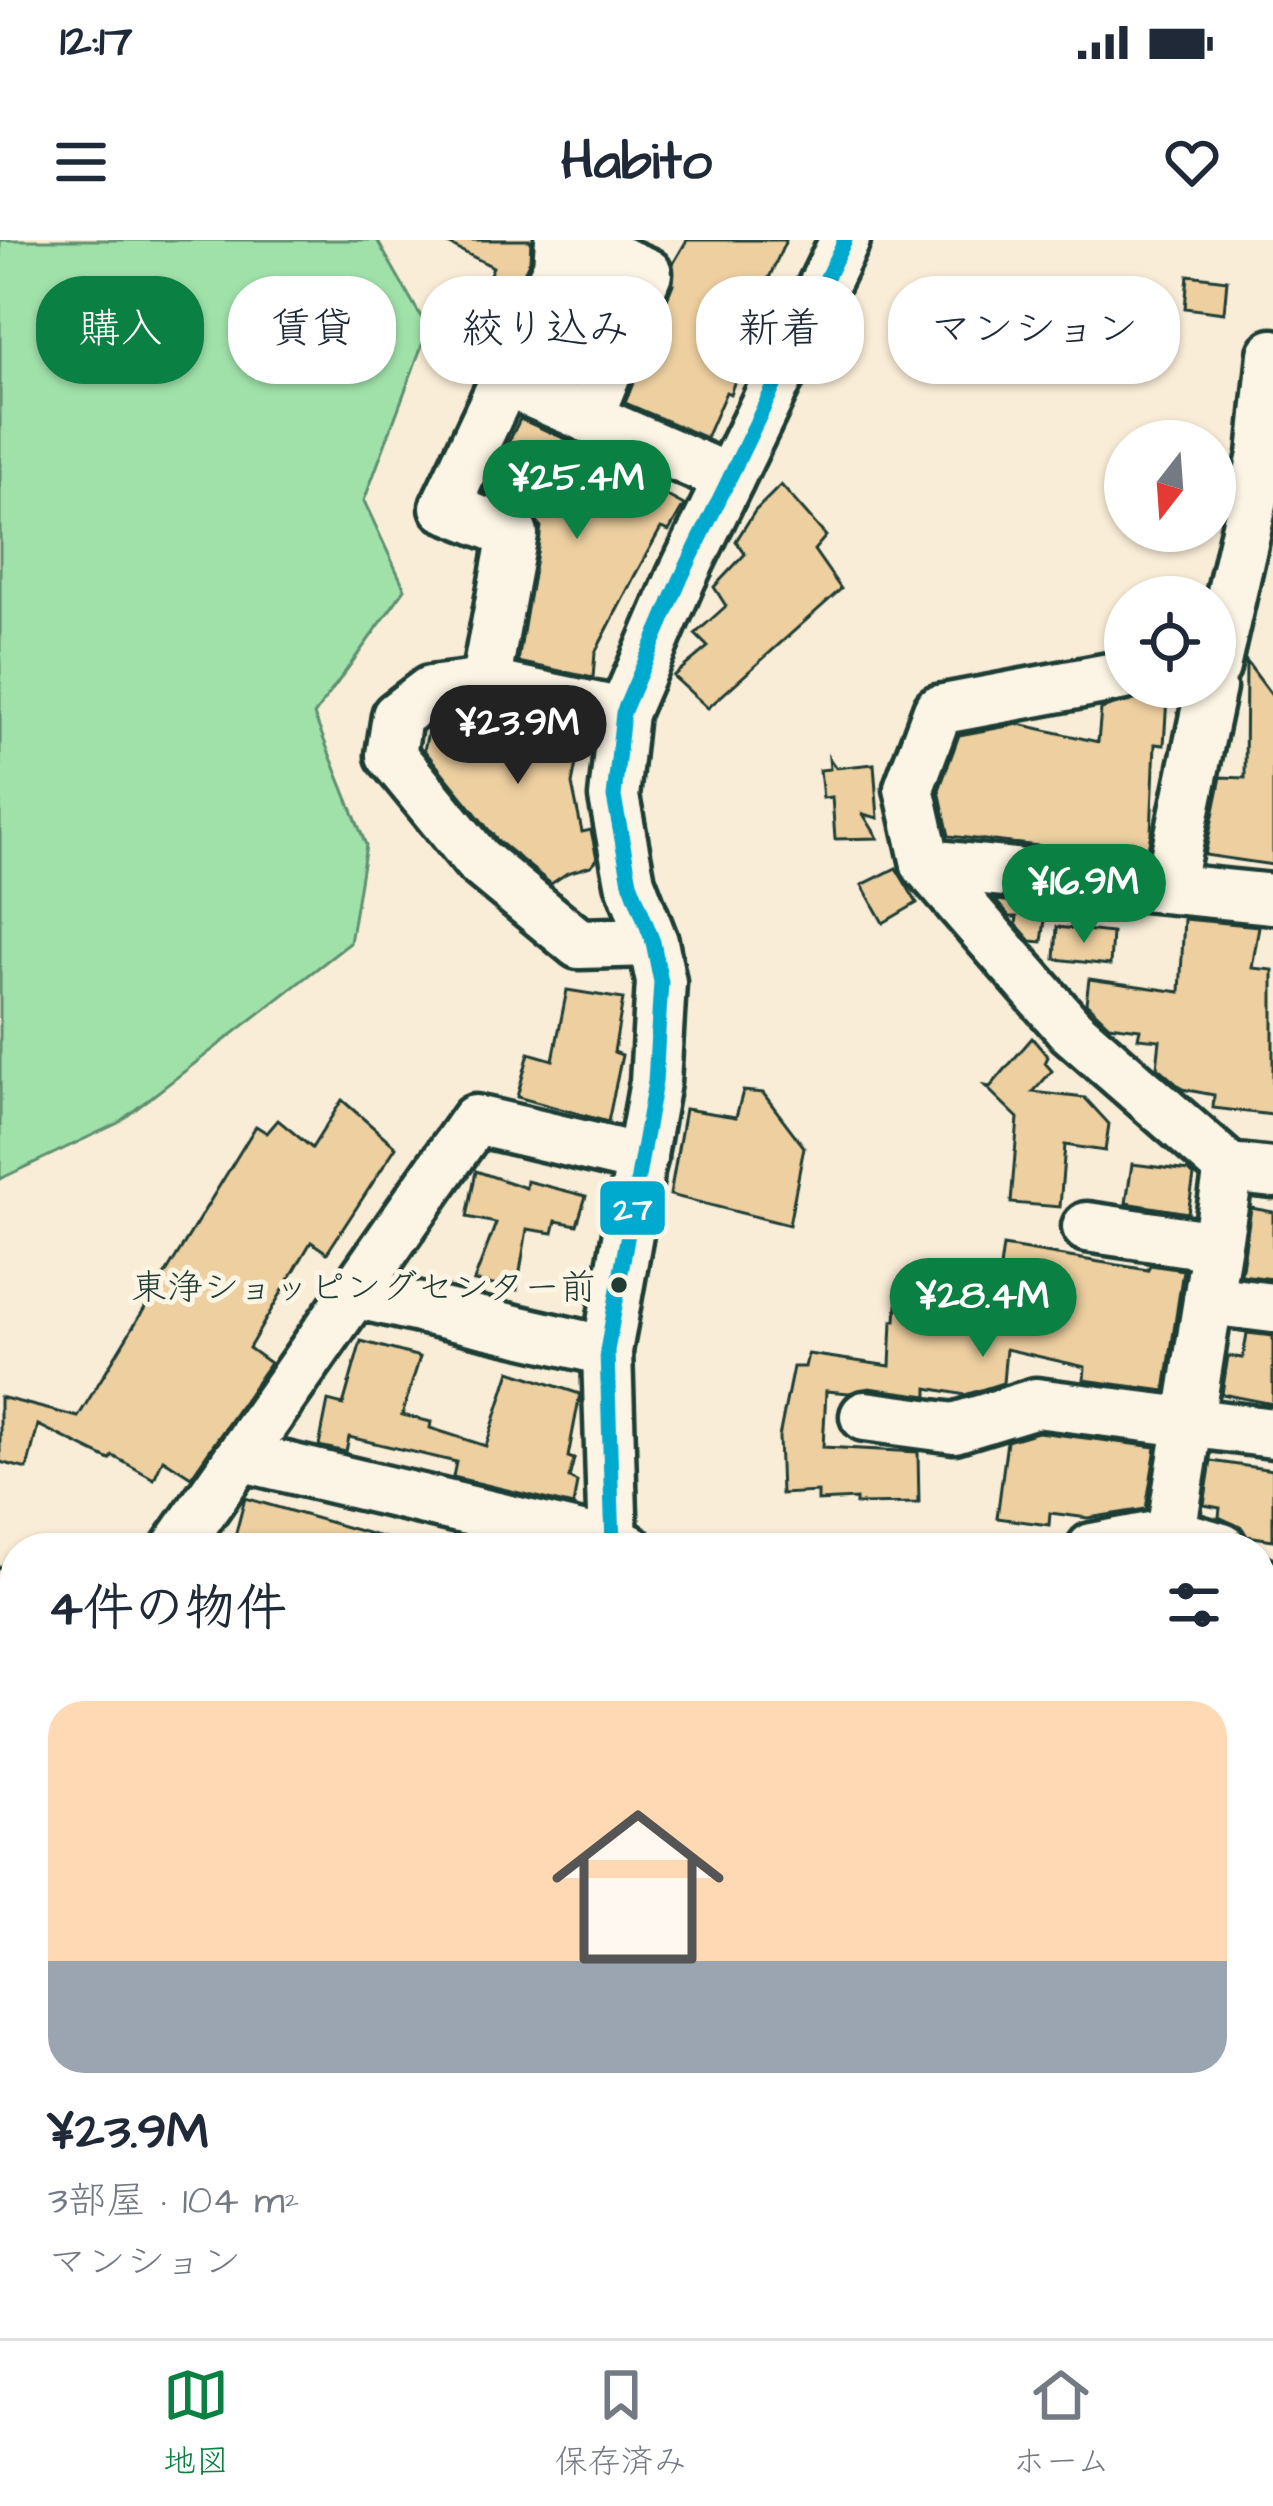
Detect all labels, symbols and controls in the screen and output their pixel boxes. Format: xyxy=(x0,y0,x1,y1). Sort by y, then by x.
text: 12:17 xyxy=(60,11,132,73)
text: Habito xyxy=(561,125,712,200)
icon: menu xyxy=(48,129,114,195)
icon: heart xyxy=(1159,129,1225,195)
chip: 購入 xyxy=(36,276,204,384)
chip: 賃貸 xyxy=(228,276,396,384)
chip: 絞り込み xyxy=(420,276,672,384)
chip: 新着 xyxy=(696,276,864,384)
chip: マンション xyxy=(888,276,1180,384)
north arrow xyxy=(1104,420,1236,552)
map controls xyxy=(1104,420,1236,708)
pin: ¥25.4M xyxy=(479,440,675,542)
text: ¥25.4M xyxy=(509,452,645,506)
button: locate xyxy=(1104,576,1236,708)
pin: ¥23.9M xyxy=(420,685,616,787)
text: ¥23.9M xyxy=(457,697,579,751)
pin: ¥16.9M xyxy=(986,844,1182,946)
text: ¥16.9M xyxy=(1029,856,1139,910)
line badge: 27 xyxy=(598,1179,667,1237)
text: 27 xyxy=(612,1187,653,1233)
pin: ¥28.4M xyxy=(885,1258,1081,1360)
place label: 東浄ショッピングセンター前 xyxy=(131,1263,596,1314)
text: ¥28.4M xyxy=(917,1270,1049,1324)
marker: 東浄ショッピングセンター前 xyxy=(608,1274,630,1296)
icon: filters xyxy=(1161,1572,1227,1638)
text: 4件の物件 xyxy=(48,1574,287,1645)
icon: home xyxy=(530,1779,746,1995)
text: ¥23.9M xyxy=(48,2097,209,2168)
text: 3部屋 · 104 m² xyxy=(48,2175,299,2229)
text: マンション xyxy=(48,2236,241,2290)
tab: 地図 xyxy=(163,2362,229,2485)
tab: 保存済み xyxy=(555,2362,687,2485)
tab: ホーム xyxy=(1012,2362,1110,2485)

